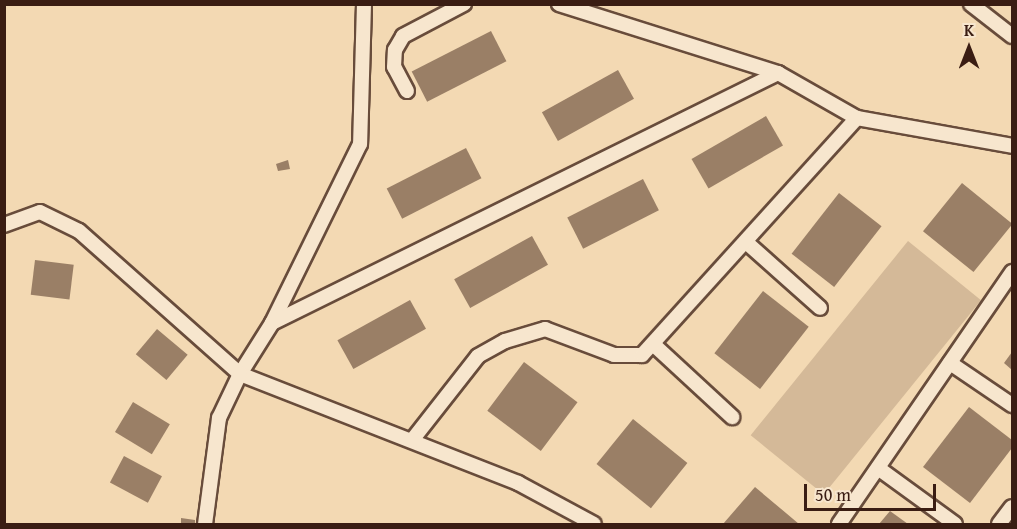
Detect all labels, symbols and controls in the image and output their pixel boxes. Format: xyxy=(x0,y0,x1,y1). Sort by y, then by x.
north arrow xyxy=(939,18,999,78)
text: K xyxy=(964,18,974,42)
scale bar xyxy=(807,472,939,510)
text: 50 m xyxy=(815,481,851,508)

